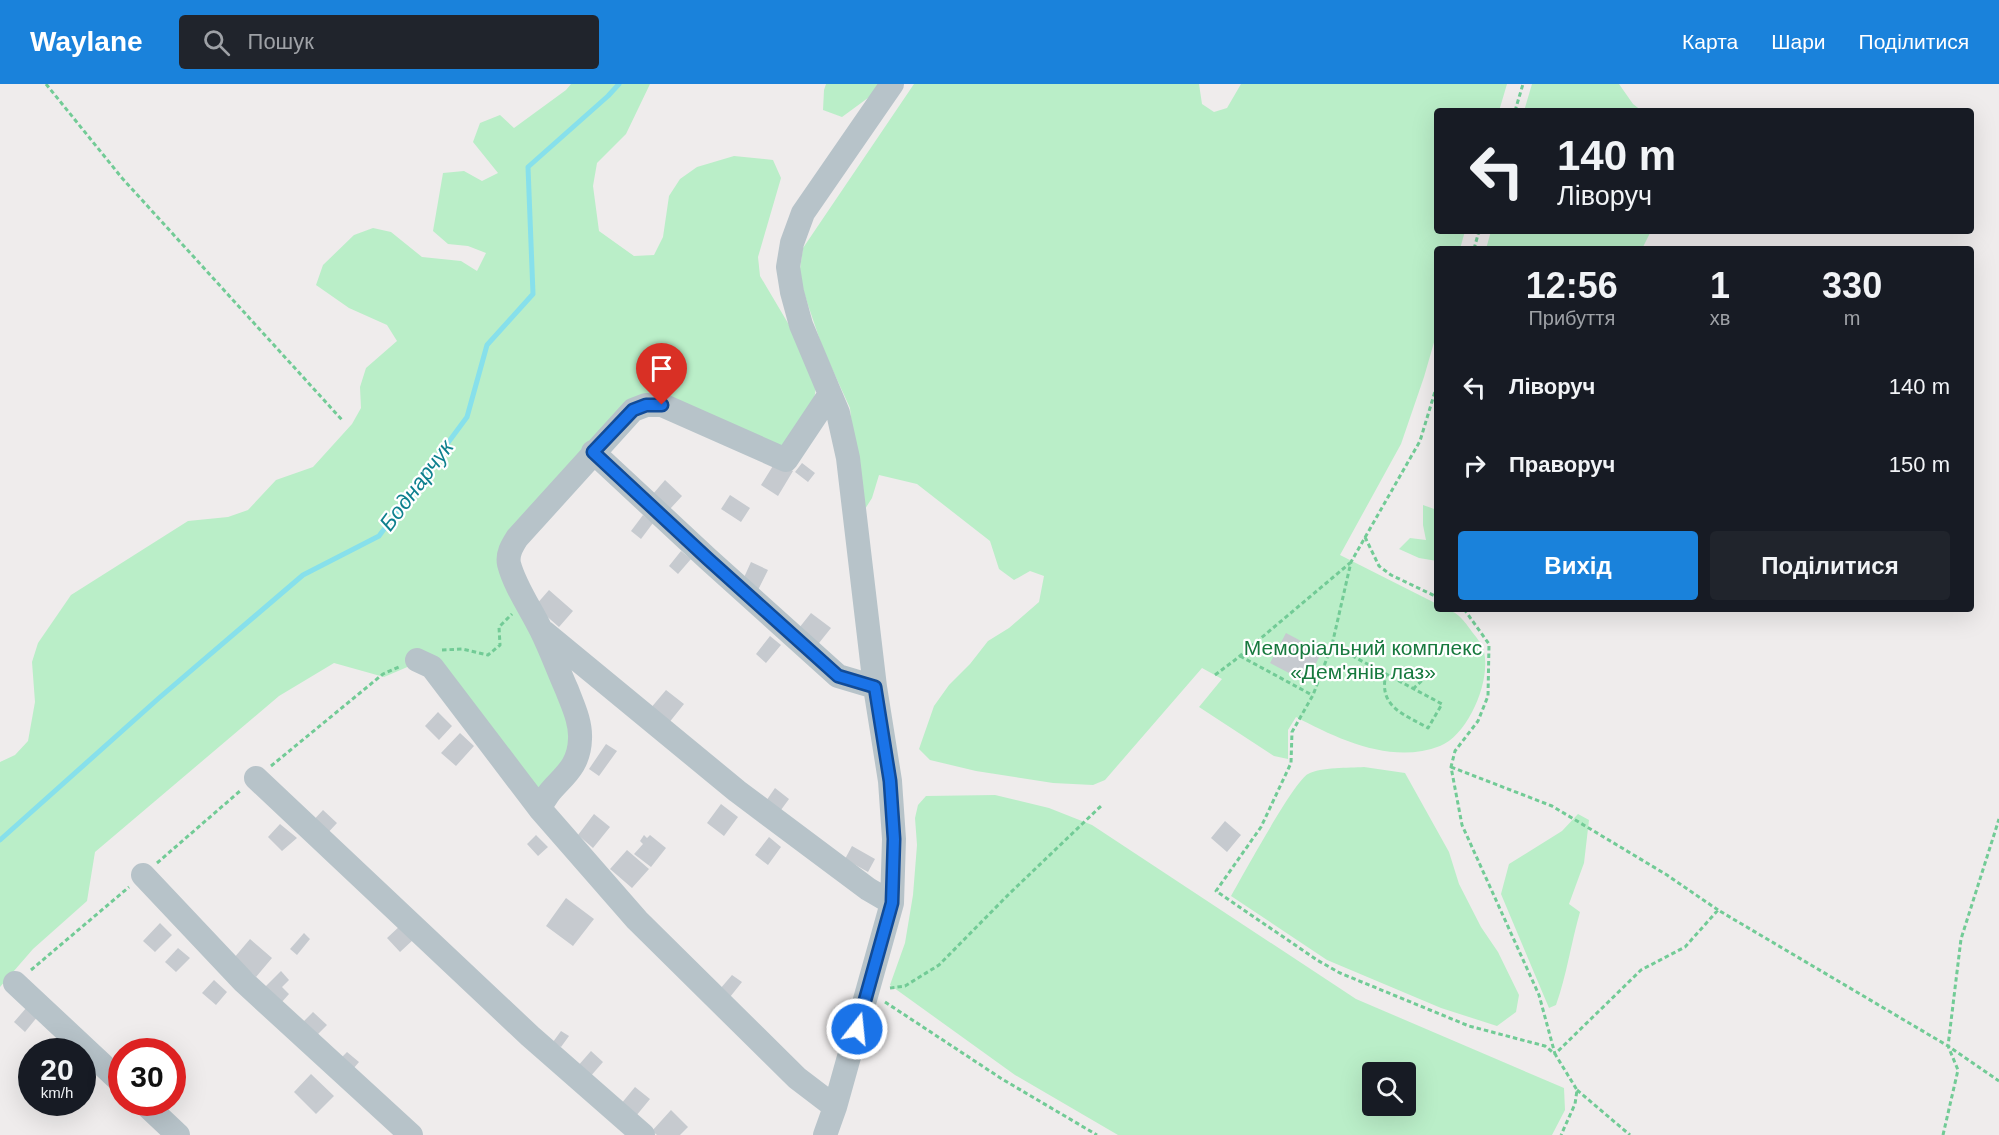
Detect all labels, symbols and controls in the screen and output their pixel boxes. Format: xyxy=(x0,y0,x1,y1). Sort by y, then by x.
search box xyxy=(179,15,599,69)
text: Waylane xyxy=(30,26,143,57)
icon: search xyxy=(200,26,233,59)
text: Пошук xyxy=(248,29,314,54)
text: Карта xyxy=(1682,30,1738,53)
text: Шари xyxy=(1771,30,1826,53)
text: Поділитися xyxy=(1859,30,1969,53)
icon: left xyxy=(1458,132,1536,210)
text: 140 m xyxy=(1557,132,1676,179)
text: Ліворуч xyxy=(1557,181,1652,211)
text: 12:56 xyxy=(1526,265,1618,306)
text: 1 xyxy=(1710,265,1730,306)
text: 330 xyxy=(1822,265,1882,306)
text: Прибуття xyxy=(1528,307,1615,329)
text: хв xyxy=(1710,307,1730,329)
text: m xyxy=(1844,307,1860,329)
pin xyxy=(636,343,687,405)
icon: arrive xyxy=(645,352,678,385)
icon: left xyxy=(1458,371,1491,404)
text: Ліворуч xyxy=(1509,374,1595,399)
text: 140 m xyxy=(1889,374,1950,399)
water label: Боднарчук xyxy=(374,434,460,536)
icon: right xyxy=(1458,449,1491,482)
text: Праворуч xyxy=(1509,452,1615,477)
text: 150 m xyxy=(1889,452,1950,477)
button: Вихід xyxy=(1458,531,1698,600)
button: Поділитися xyxy=(1710,531,1950,600)
park label: Меморіальний комплекс «Дем'янів лаз» xyxy=(1244,636,1482,683)
position arrow xyxy=(825,997,889,1061)
speed limit sign: 30 xyxy=(108,1038,186,1116)
text: 20 xyxy=(40,1053,74,1086)
map controls xyxy=(1362,1062,1416,1116)
button: search xyxy=(1362,1062,1416,1116)
text: km/h xyxy=(41,1084,73,1101)

